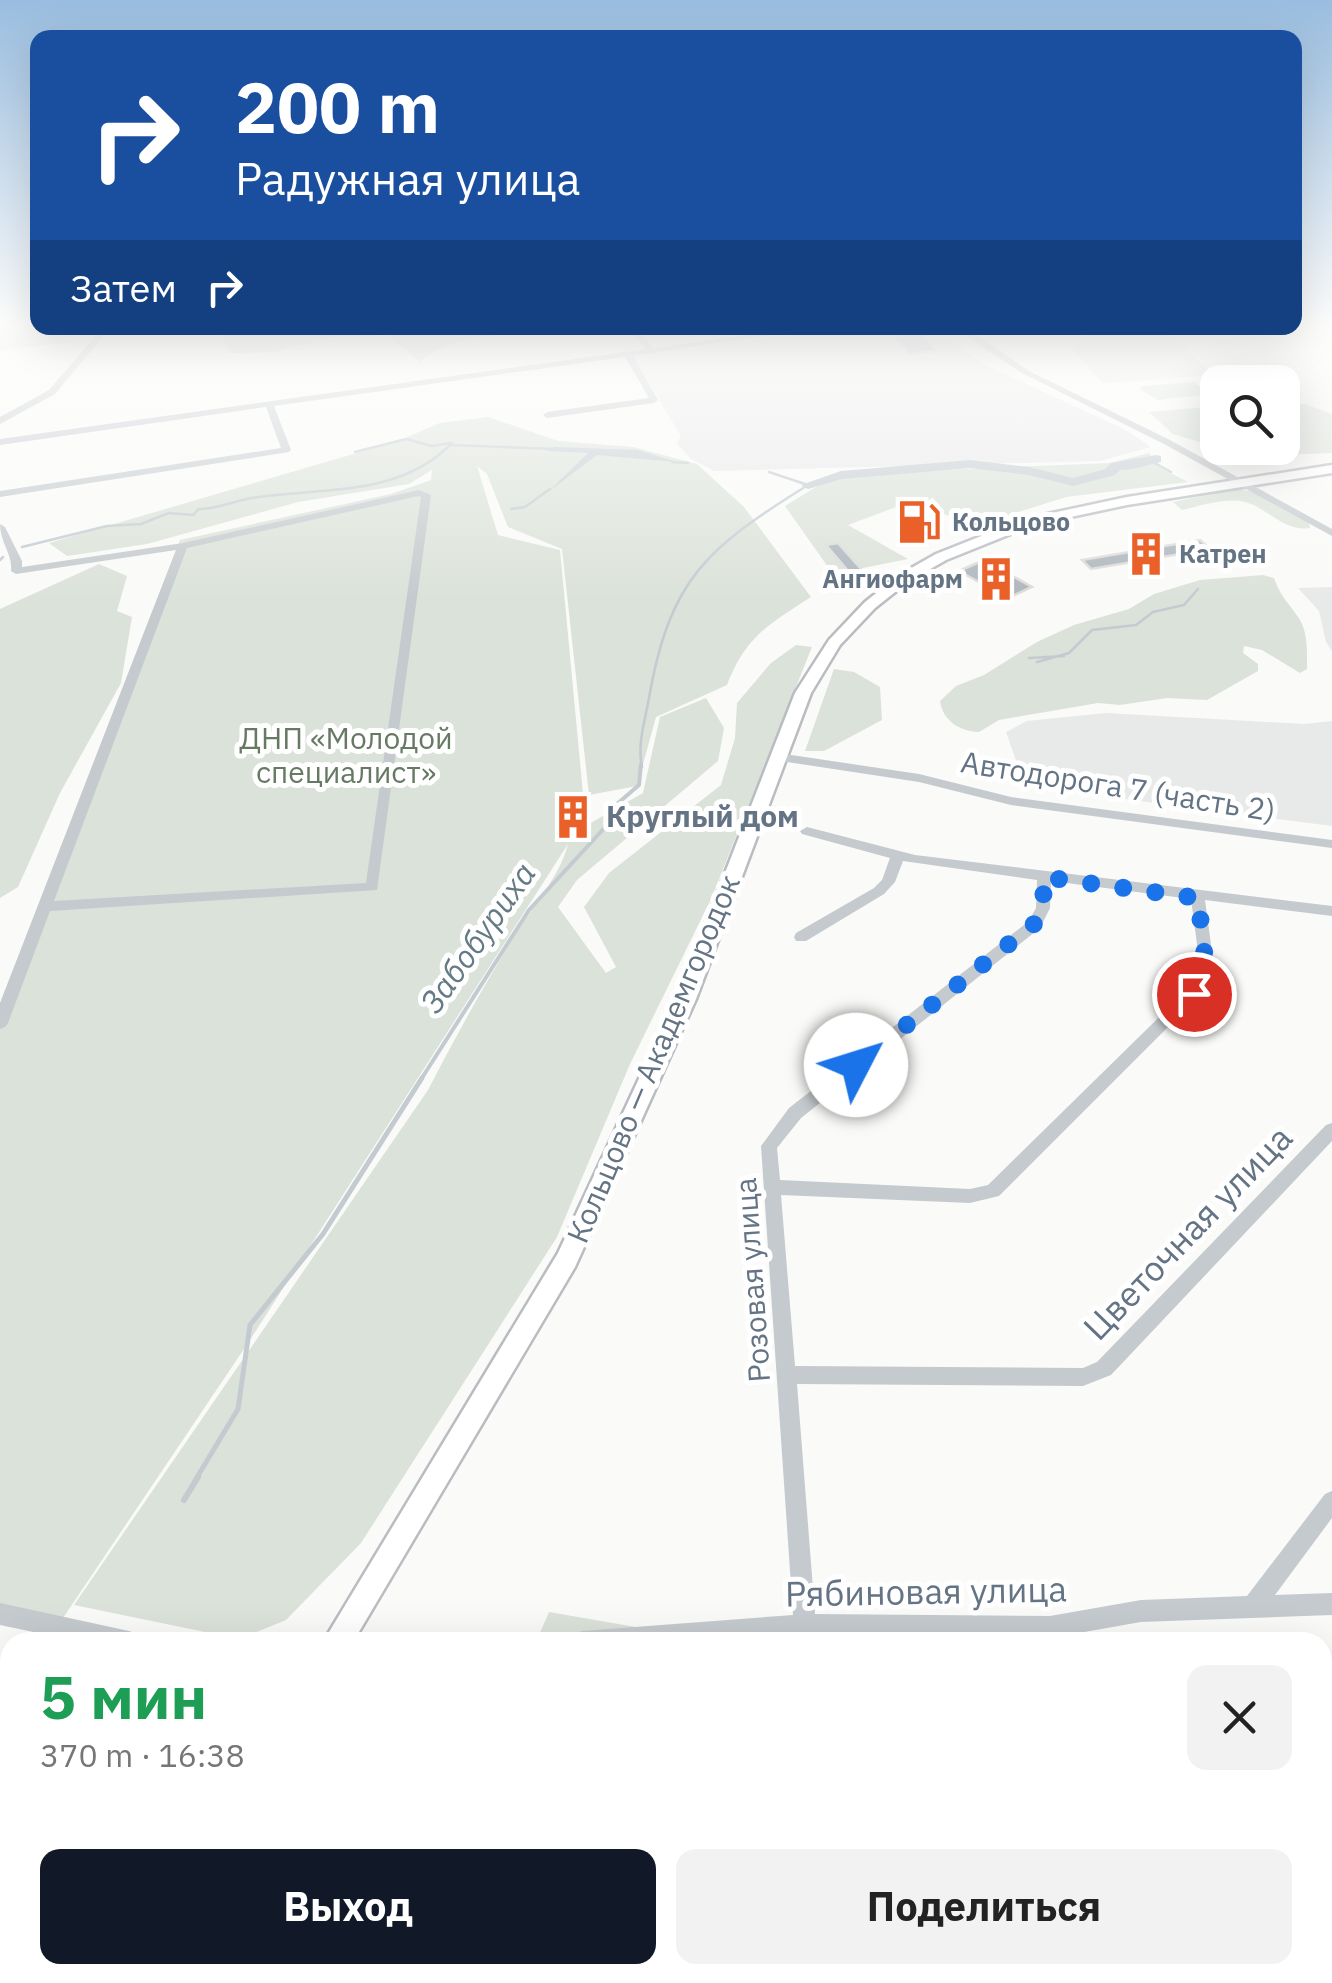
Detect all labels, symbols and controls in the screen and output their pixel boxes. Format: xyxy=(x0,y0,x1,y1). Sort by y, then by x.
text: 200 m xyxy=(235,61,440,152)
icon: right xyxy=(70,70,200,200)
text: Радужная улица xyxy=(235,149,580,207)
icon: right xyxy=(197,260,252,315)
text: Затем xyxy=(70,263,177,312)
map controls xyxy=(1200,365,1300,465)
button: search xyxy=(1200,365,1300,465)
fuel station icon: Кольцово xyxy=(895,498,943,546)
place label: Кольцово xyxy=(952,505,1070,538)
building icon: Катрен xyxy=(1122,530,1170,578)
place label: Катрен xyxy=(1179,537,1267,570)
building icon: Ангиофарм xyxy=(972,555,1020,603)
place label: Ангиофарм xyxy=(822,562,963,595)
park label: ДНП «Молодой специалист» xyxy=(239,718,453,791)
street label: Автодорога 7 (часть 2) xyxy=(958,741,1278,830)
building icon: Круглый дом xyxy=(549,793,597,841)
place label: Круглый дом xyxy=(606,796,799,835)
water label: Забобуриха xyxy=(410,854,544,1021)
street label: Кольцово — Академгородок xyxy=(557,868,748,1248)
pin xyxy=(1152,952,1237,1037)
icon: arrive xyxy=(1167,967,1222,1022)
position arrow xyxy=(804,1013,908,1117)
street label: Цветочная улица xyxy=(1073,1115,1302,1350)
street label: Розовая улица xyxy=(725,1177,778,1384)
street label: Рябиновая улица xyxy=(785,1566,1067,1616)
text: 5 мин xyxy=(40,1657,207,1736)
button: close xyxy=(1187,1665,1292,1770)
text: 370 m · 16:38 xyxy=(40,1734,245,1776)
button: Выход xyxy=(40,1849,656,1964)
button: Поделиться xyxy=(676,1849,1292,1964)

